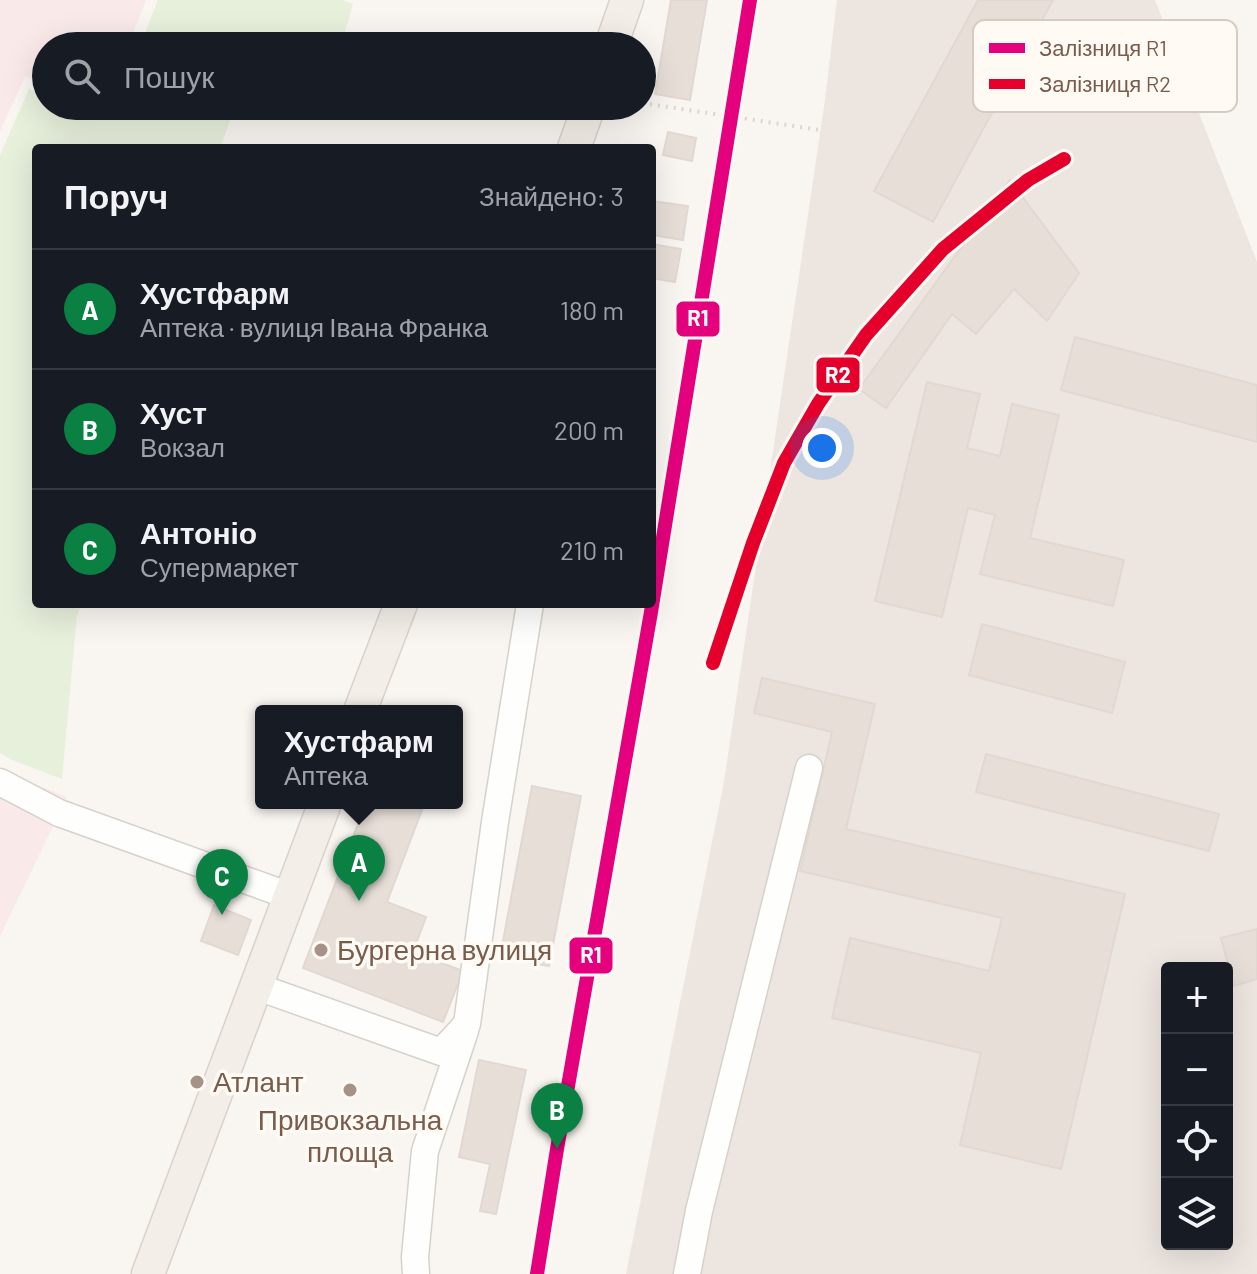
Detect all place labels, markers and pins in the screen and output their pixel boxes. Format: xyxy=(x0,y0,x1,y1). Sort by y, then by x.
pin: A xyxy=(333,835,385,901)
pin: C xyxy=(196,849,248,915)
place label: Бургерна вулиця xyxy=(337,932,552,966)
marker: Бургерна вулиця xyxy=(312,941,330,959)
place label: Атлант xyxy=(213,1064,304,1098)
marker: Атлант xyxy=(188,1073,206,1091)
marker: Привокзальна площа xyxy=(341,1081,359,1099)
pin: B xyxy=(531,1083,583,1149)
place label: Привокзальна площа xyxy=(258,1102,443,1168)

